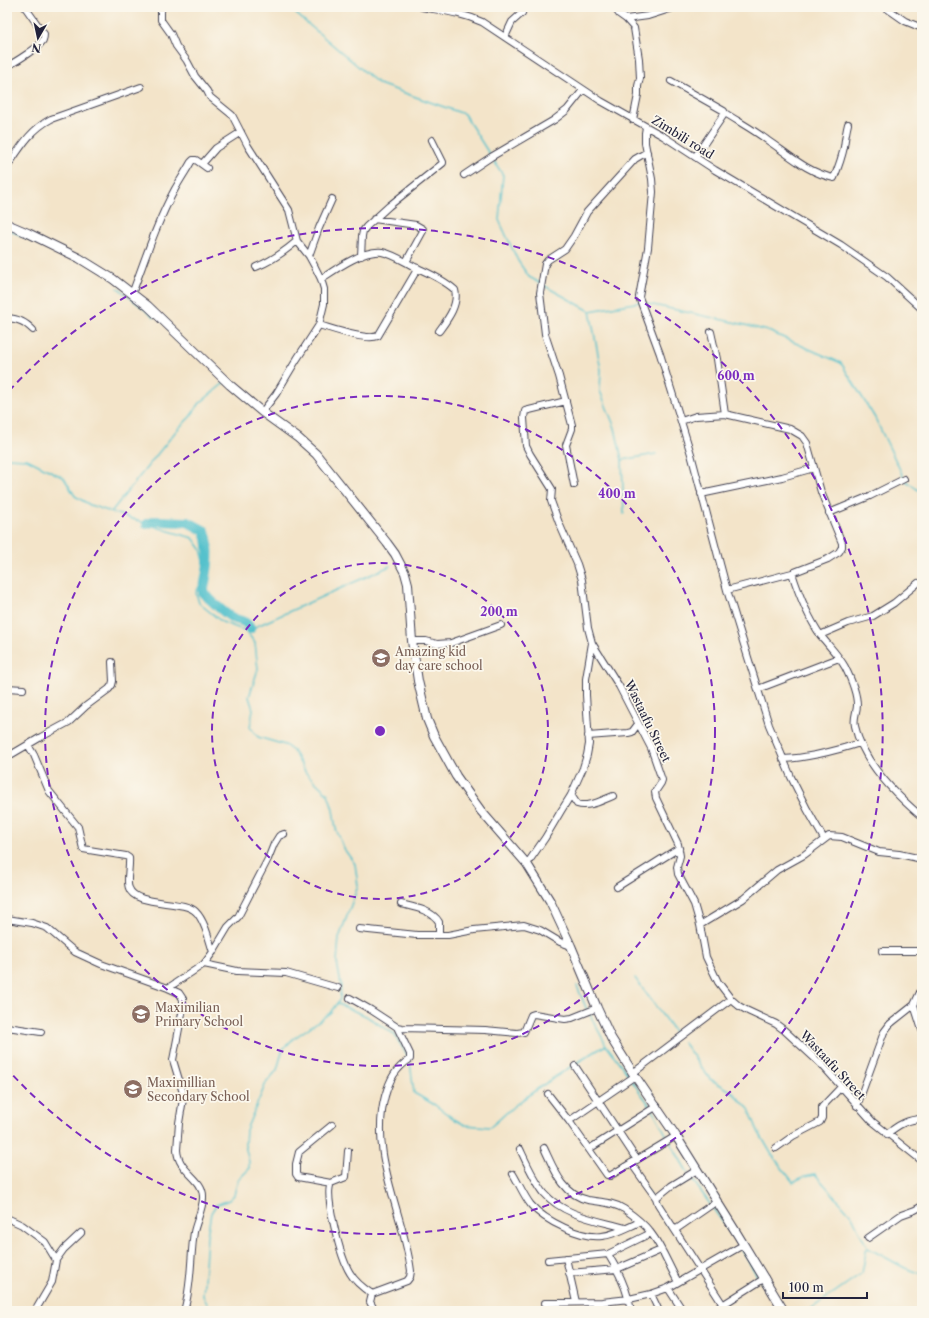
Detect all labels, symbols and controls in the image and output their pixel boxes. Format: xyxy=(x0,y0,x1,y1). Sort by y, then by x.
north arrow xyxy=(18,18,58,58)
text: N xyxy=(30,40,42,56)
street label: Zimbili road xyxy=(649,112,717,162)
text: 600 m xyxy=(717,368,755,383)
text: 400 m xyxy=(598,486,636,501)
text: 200 m xyxy=(480,604,518,619)
place label: Amazing kid day care school xyxy=(394,644,483,673)
school or university icon: Amazing kid day care school xyxy=(370,647,392,669)
street label: Wastaafu Street xyxy=(621,677,675,765)
centre of rings xyxy=(373,724,387,738)
place label: Maximilian Primary School xyxy=(155,1000,243,1029)
school or university icon: Maximilian Primary School xyxy=(130,1003,152,1025)
street label: Wastaafu Street xyxy=(796,1026,869,1103)
place label: Maximillian Secondary School xyxy=(147,1075,250,1104)
school or university icon: Maximillian Secondary School xyxy=(122,1078,144,1100)
scale bar xyxy=(783,1274,867,1300)
text: 100 m xyxy=(789,1280,824,1295)

